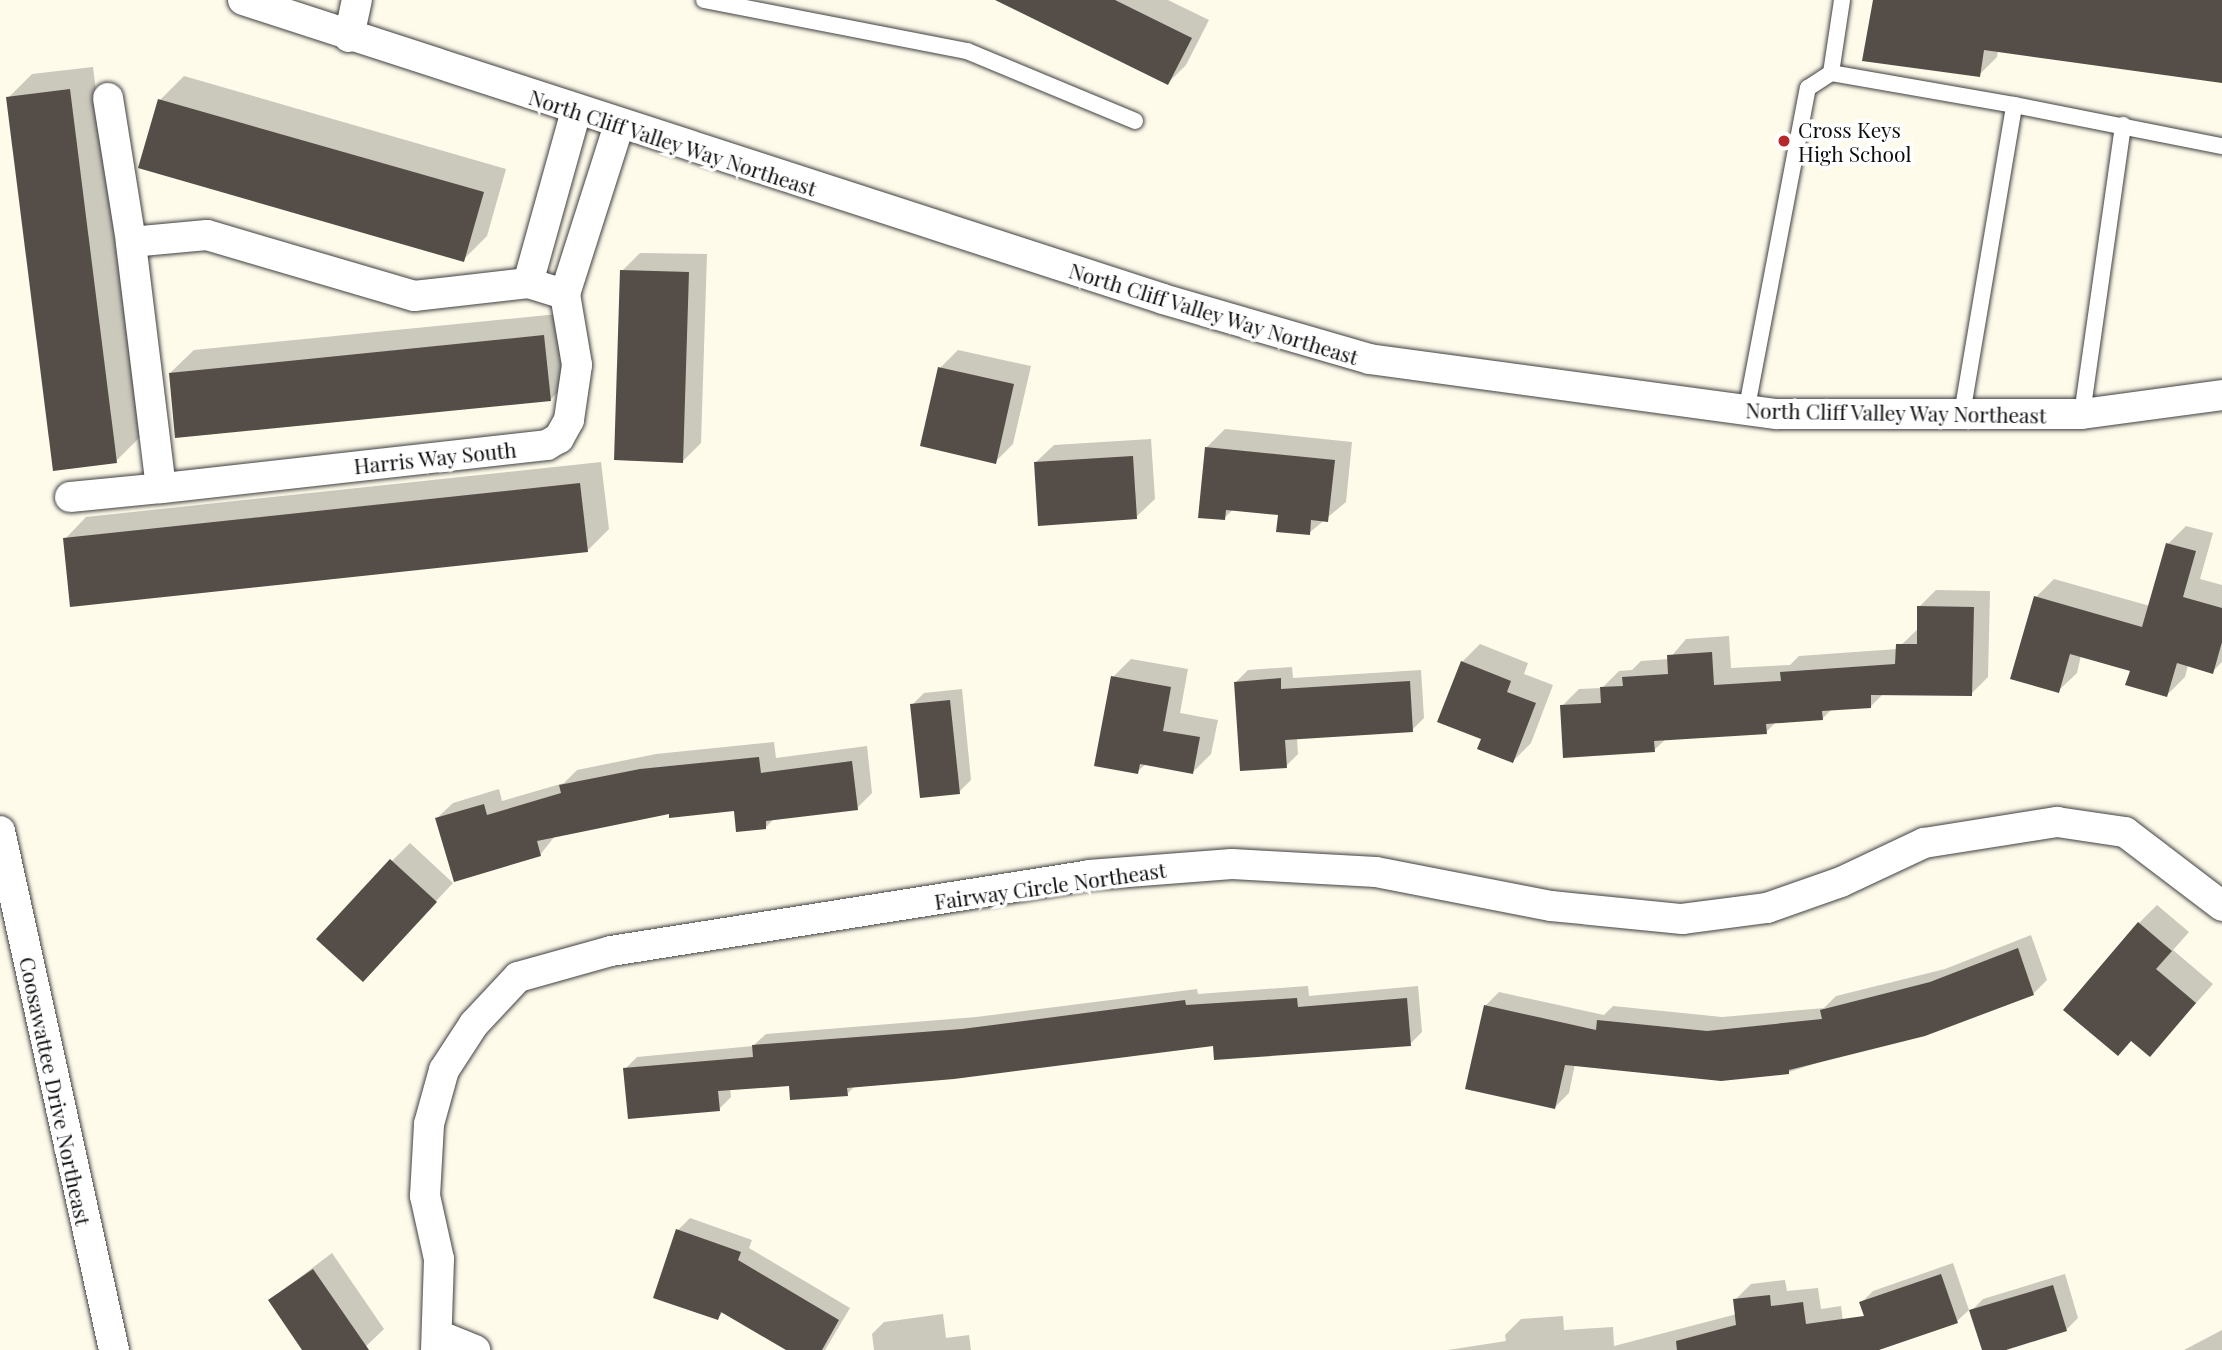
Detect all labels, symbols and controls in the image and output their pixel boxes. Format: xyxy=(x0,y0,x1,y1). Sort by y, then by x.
street label: North Cliff Valley Way Northeast xyxy=(525,83,821,201)
place label: Cross Keys High School xyxy=(1798,116,1911,166)
marker: Cross Keys High School xyxy=(1776,133,1792,149)
street label: North Cliff Valley Way Northeast xyxy=(1065,257,1363,369)
street label: North Cliff Valley Way Northeast xyxy=(1744,397,2048,427)
street label: Harris Way South xyxy=(352,436,518,478)
street label: Fairway Circle Northeast xyxy=(932,856,1168,914)
street label: Coosawattee Drive Northeast xyxy=(15,954,97,1228)

